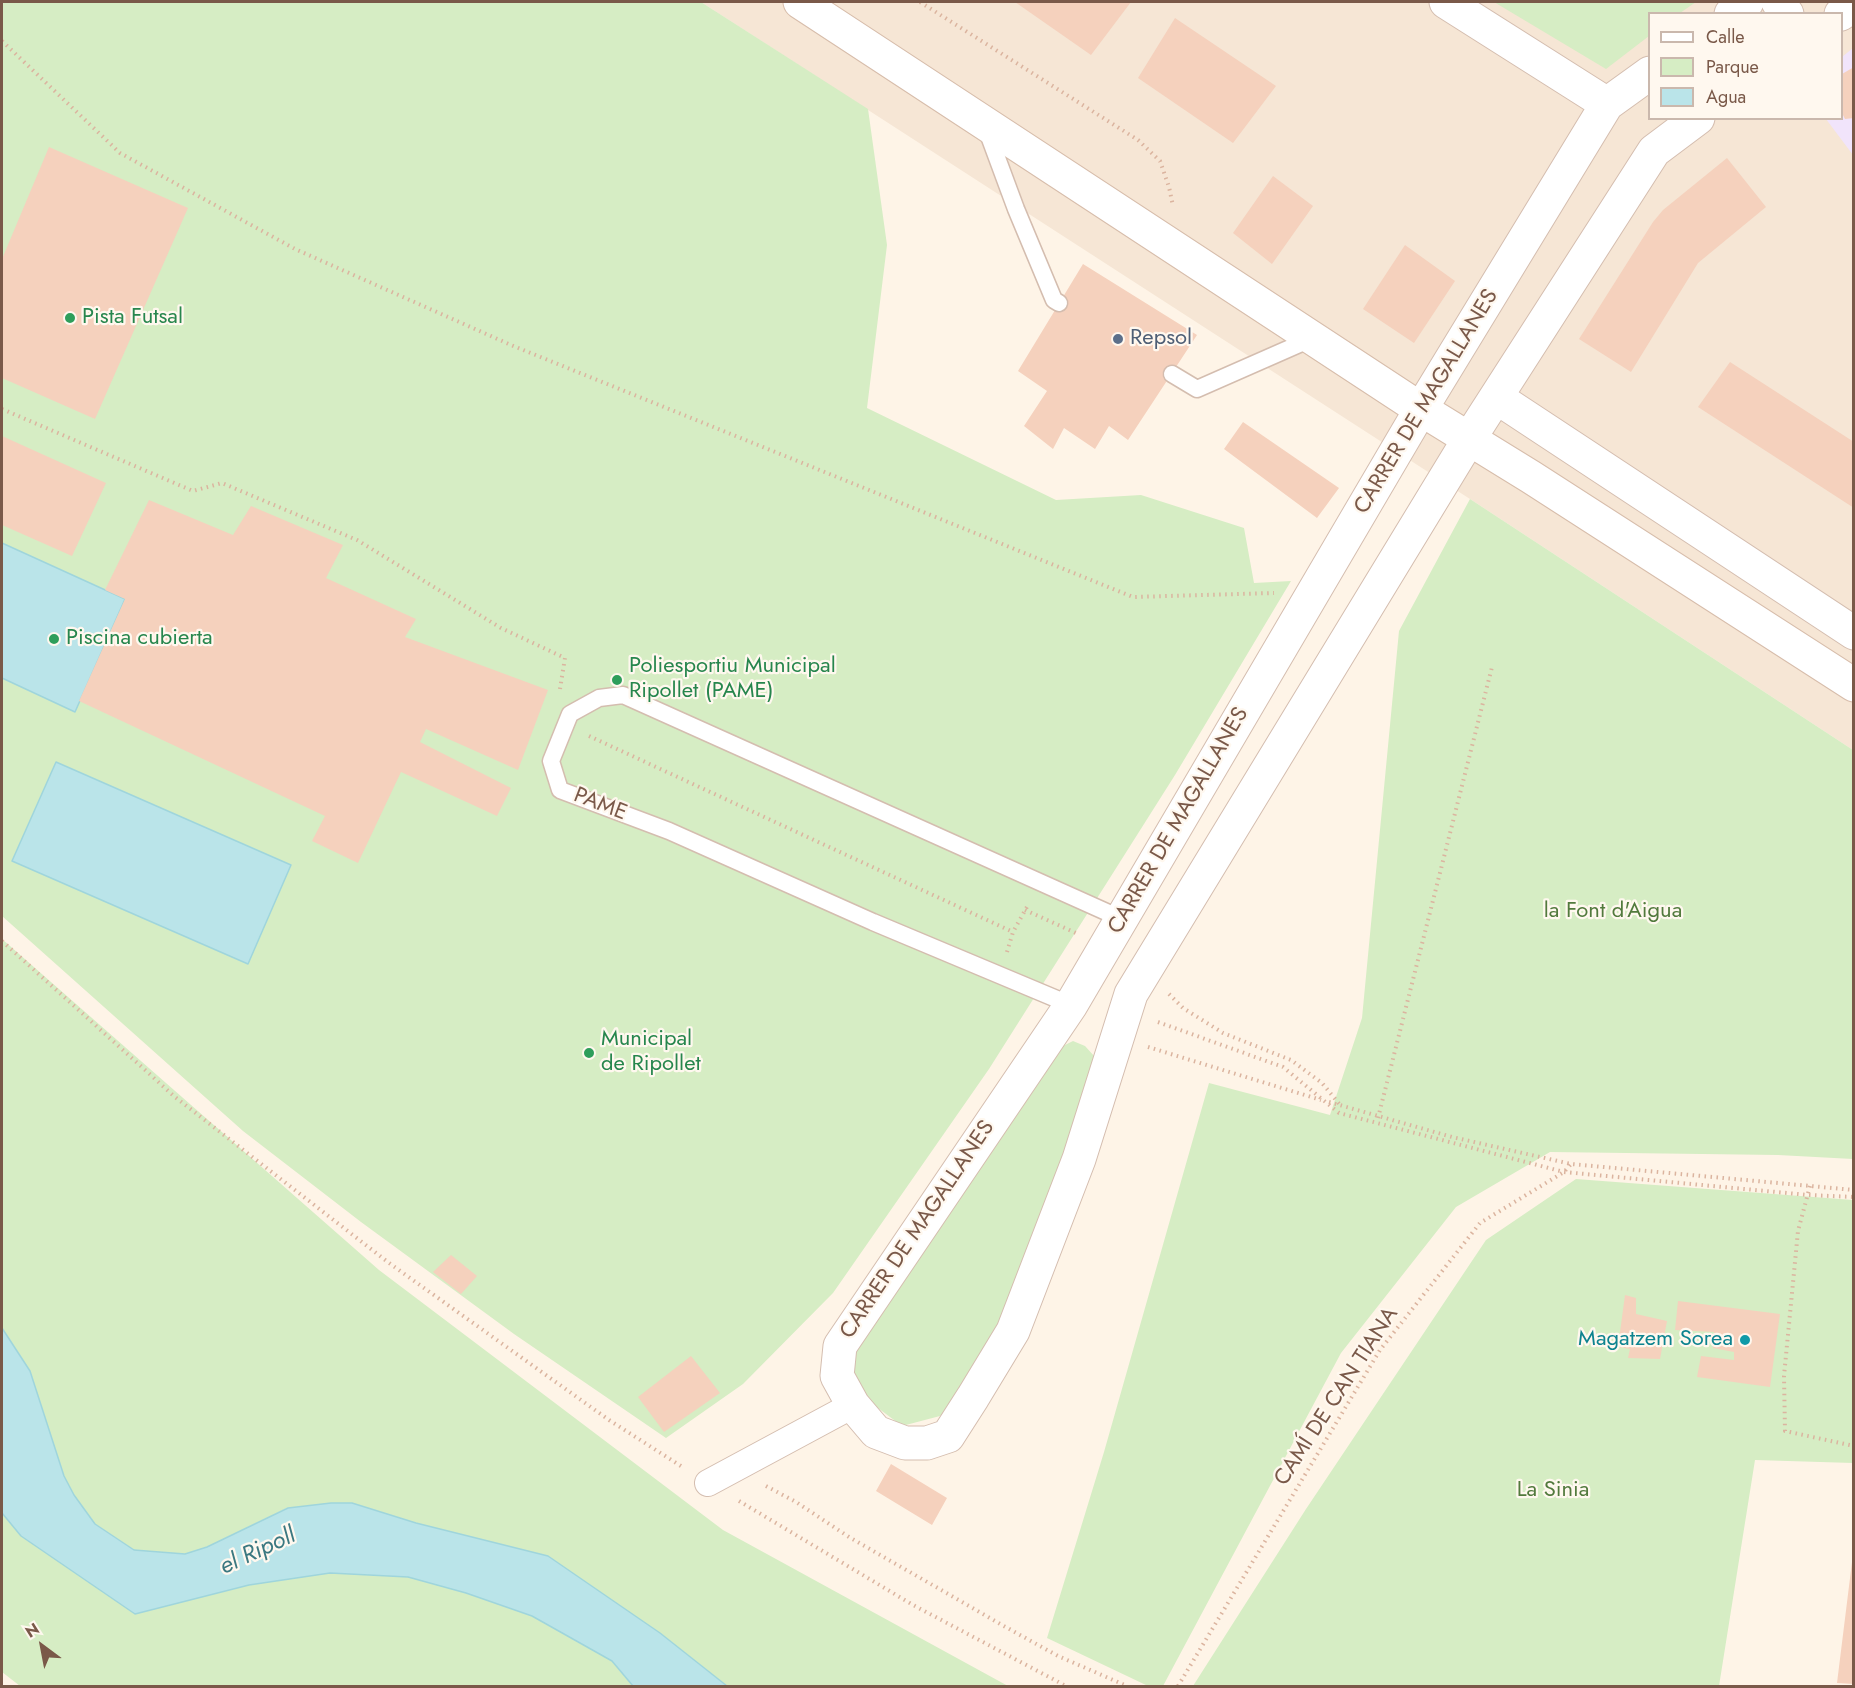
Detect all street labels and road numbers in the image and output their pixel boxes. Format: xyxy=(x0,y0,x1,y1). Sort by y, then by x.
street label: CARRER DE MAGALLANES xyxy=(1349,285,1505,519)
street label: CARRER DE MAGALLANES xyxy=(1103,703,1255,939)
street label: PAME xyxy=(570,783,630,827)
street label: CARRER DE MAGALLANES xyxy=(835,1116,1001,1344)
street label: CAMÍ DE CAN TIANA xyxy=(1269,1303,1405,1491)

